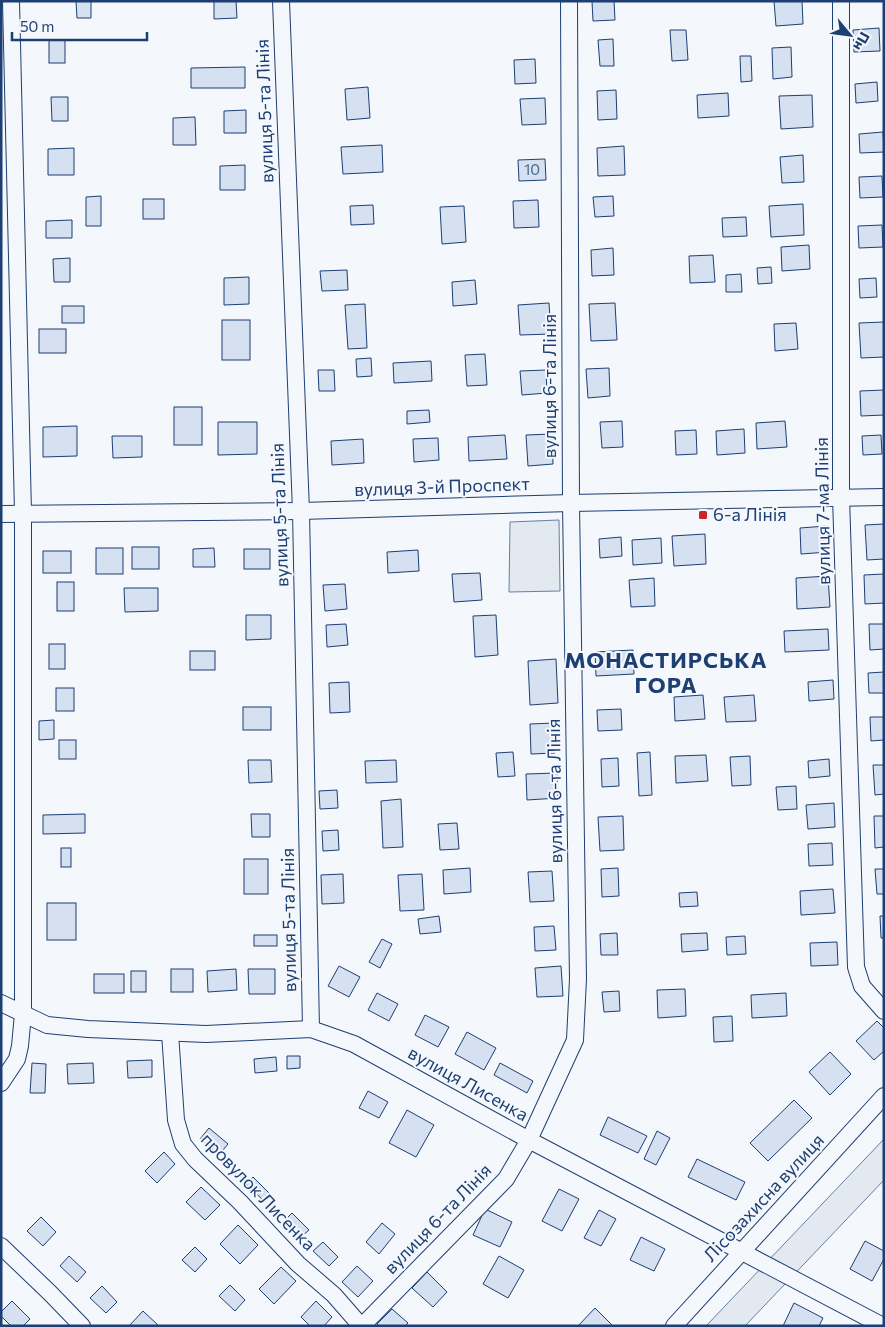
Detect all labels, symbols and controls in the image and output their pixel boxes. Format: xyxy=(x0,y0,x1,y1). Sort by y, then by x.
scale bar xyxy=(12,10,148,42)
north arrow xyxy=(825,10,875,60)
text: 50 m xyxy=(20,17,54,35)
text: Пн xyxy=(850,29,874,54)
street label: вулиця 5-та Лінія xyxy=(250,39,278,183)
house number: 10 xyxy=(524,160,540,178)
street label: вулиця 6-та Лінія xyxy=(538,314,560,458)
street label: вулиця 7-ма Лінія xyxy=(810,437,834,585)
street label: вулиця 5-та Лінія xyxy=(265,443,293,587)
street label: вулиця 3-й Проспект xyxy=(354,472,531,500)
place label: 6-а Лінія xyxy=(713,503,787,525)
marker: 6-а Лінія xyxy=(697,509,709,521)
district label: МОНАСТИРСЬКА ГОРА xyxy=(565,646,767,698)
street label: вулиця 6-та Лінія xyxy=(542,719,566,863)
street label: вулиця 5-та Лінія xyxy=(276,848,300,992)
street label: вулиця Лисенка xyxy=(405,1041,532,1125)
street label: провулок Лисенка xyxy=(197,1128,321,1255)
street label: Лісозахисна вулиця xyxy=(698,1129,828,1266)
street label: вулиця 6-та Лінія xyxy=(379,1159,495,1278)

